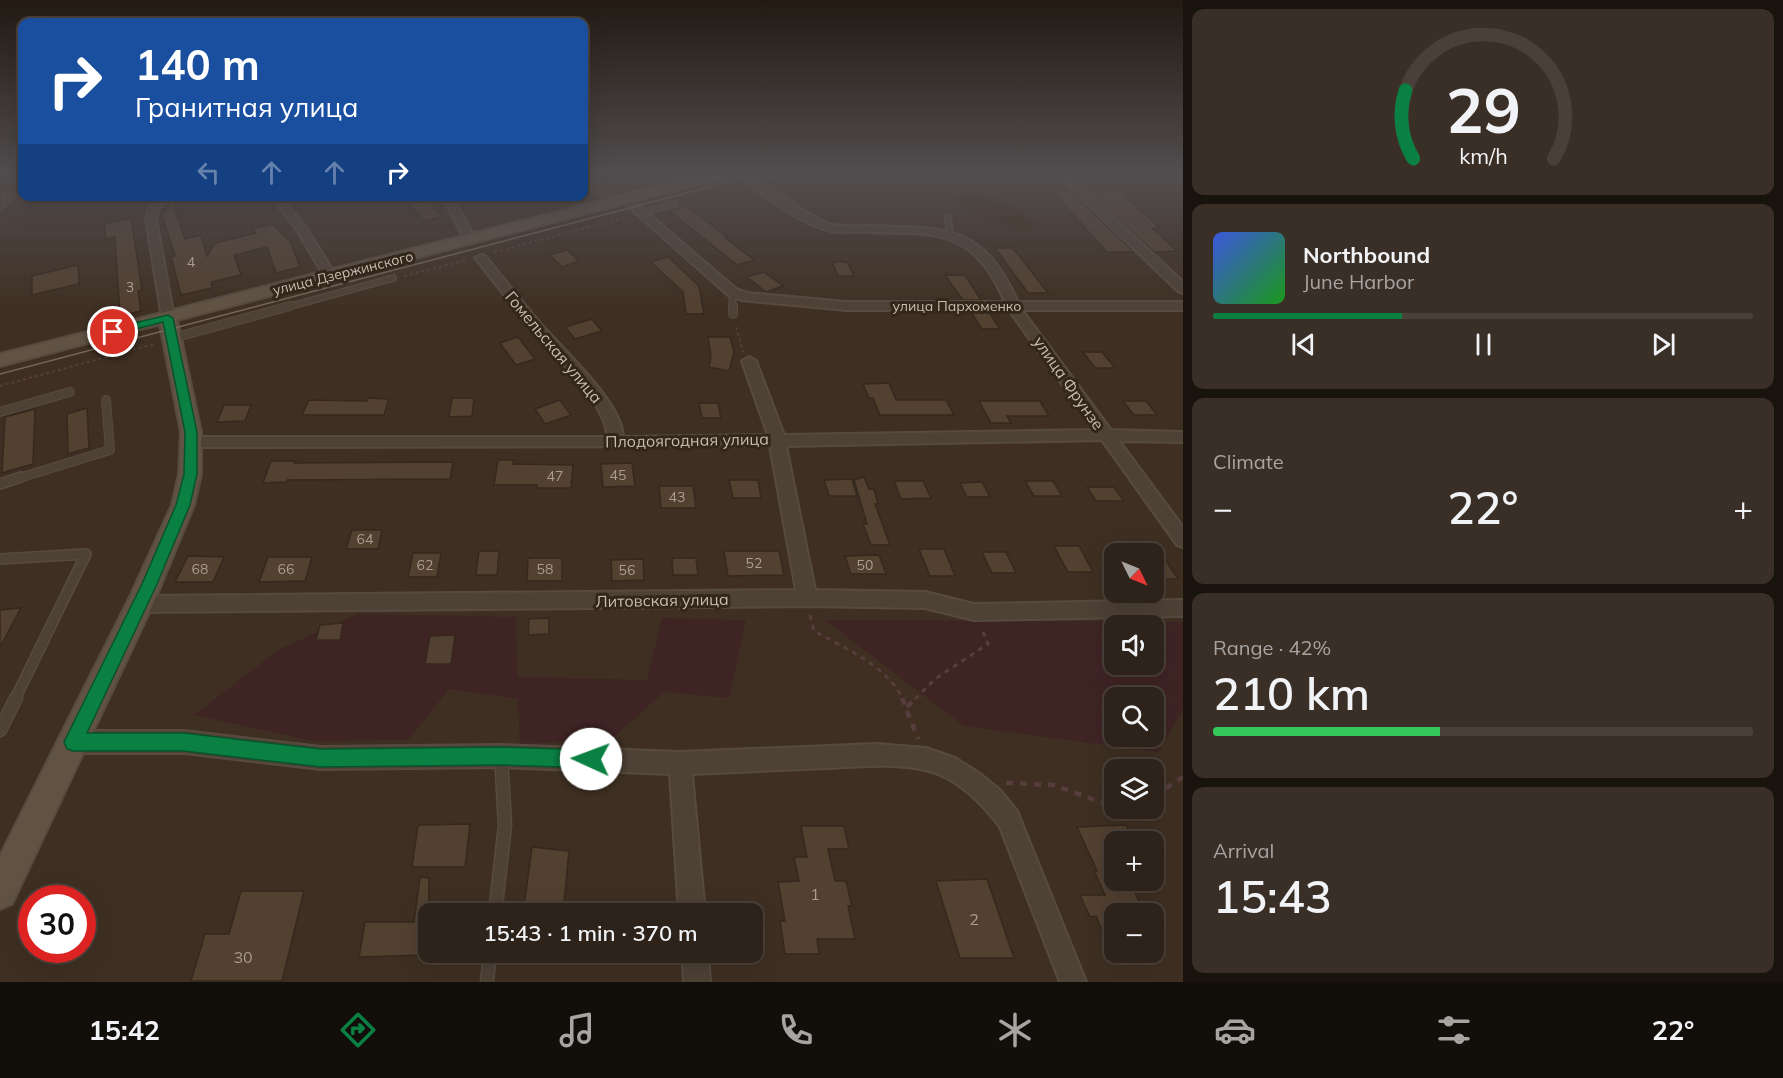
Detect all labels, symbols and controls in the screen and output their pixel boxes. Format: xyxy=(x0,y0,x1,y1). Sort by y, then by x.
text: 140 m xyxy=(135,38,260,91)
icon: right xyxy=(36,42,114,120)
text: 29 xyxy=(1446,70,1520,149)
text: Гранитная улица xyxy=(135,90,358,124)
text: km/h xyxy=(1459,142,1507,169)
icon: left xyxy=(192,156,225,189)
icon: ahead xyxy=(255,156,288,189)
icon: ahead xyxy=(318,156,351,189)
icon: right xyxy=(381,156,414,189)
text: Northbound xyxy=(1303,241,1430,269)
street label: улица Дзержинского xyxy=(271,247,415,299)
house number: 4 xyxy=(187,253,196,271)
text: June Harbor xyxy=(1303,269,1414,294)
house number: 3 xyxy=(126,278,134,296)
street label: Гомельская улица xyxy=(501,287,607,407)
street label: улица Пархоменко xyxy=(893,297,1021,315)
pin xyxy=(87,306,138,357)
icon: arrive xyxy=(96,315,129,348)
icon: previous xyxy=(1287,328,1320,361)
icon: pause xyxy=(1467,328,1500,361)
icon: next xyxy=(1647,328,1680,361)
street label: улица Фрунзе xyxy=(1029,332,1109,434)
street label: Плодоягодная улица xyxy=(605,429,769,451)
text: Climate xyxy=(1213,449,1284,474)
house number: 45 xyxy=(610,466,626,484)
house number: 47 xyxy=(547,467,563,485)
text: 22° xyxy=(1448,479,1518,535)
text: − xyxy=(1213,487,1233,528)
text: + xyxy=(1733,487,1753,528)
house number: 43 xyxy=(669,488,685,506)
house number: 64 xyxy=(357,530,374,548)
north arrow xyxy=(1104,543,1164,603)
map controls xyxy=(1104,543,1164,963)
house number: 52 xyxy=(746,554,762,572)
house number: 62 xyxy=(417,556,433,574)
house number: 50 xyxy=(857,556,873,574)
house number: 68 xyxy=(192,560,208,578)
house number: 66 xyxy=(278,560,294,578)
house number: 58 xyxy=(537,560,553,578)
house number: 56 xyxy=(619,561,635,579)
street label: Литовская улица xyxy=(595,589,729,611)
button: sound xyxy=(1104,615,1164,675)
text: Range · 42% xyxy=(1213,635,1331,660)
text: 210 km xyxy=(1213,665,1370,721)
button: search xyxy=(1104,687,1164,747)
position arrow xyxy=(559,727,623,791)
button: layers xyxy=(1104,759,1164,819)
button: + xyxy=(1104,831,1164,891)
text: Arrival xyxy=(1213,838,1274,863)
text: 15:43 xyxy=(1213,868,1332,924)
house number: 1 xyxy=(810,884,820,904)
speed limit sign: 30 xyxy=(18,885,96,963)
button: − xyxy=(1104,903,1164,963)
house number: 2 xyxy=(969,909,979,929)
text: 15:43 · 1 min · 370 m xyxy=(483,919,698,947)
house number: 30 xyxy=(233,947,253,967)
icon: directions xyxy=(337,1009,379,1051)
icon: music xyxy=(556,1009,598,1051)
icon: phone xyxy=(775,1009,817,1051)
icon: climate xyxy=(994,1009,1036,1051)
icon: car xyxy=(1214,1009,1256,1051)
icon: filters xyxy=(1433,1009,1475,1051)
text: 15:42 xyxy=(89,1013,160,1047)
text: 22° xyxy=(1652,1013,1694,1047)

